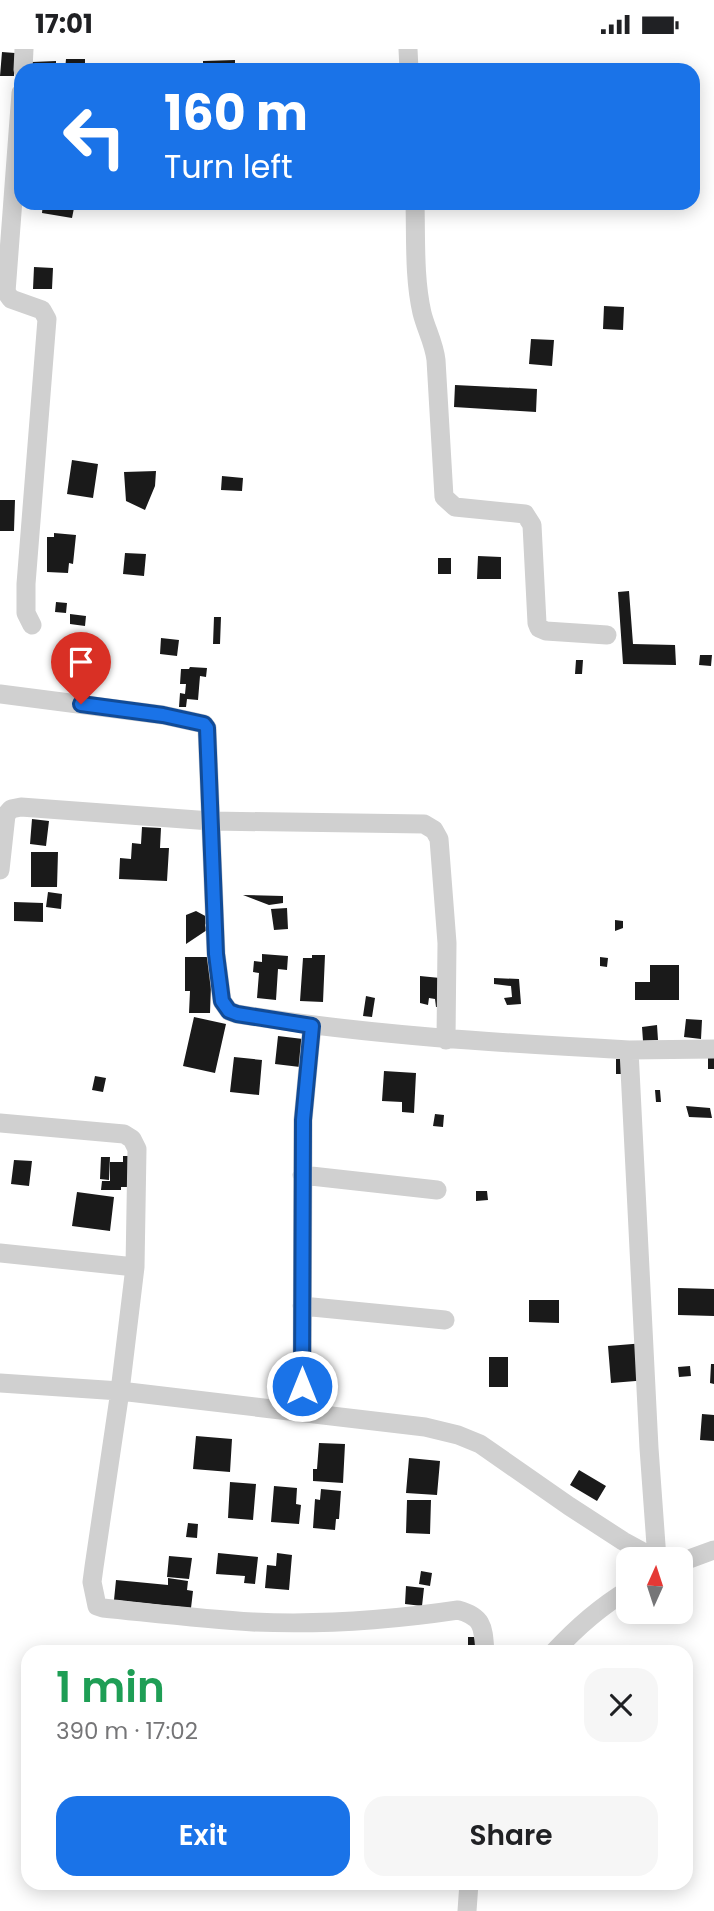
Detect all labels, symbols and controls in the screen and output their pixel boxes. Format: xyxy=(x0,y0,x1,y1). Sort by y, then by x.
text: 17:01 xyxy=(35,6,93,42)
text: 160 m xyxy=(164,79,308,147)
icon: left xyxy=(49,91,140,182)
text: Turn left xyxy=(164,144,293,189)
pin xyxy=(51,632,111,704)
icon: arrive xyxy=(62,643,100,681)
position arrow xyxy=(265,1349,339,1423)
north arrow xyxy=(616,1547,693,1624)
map controls xyxy=(616,1547,693,1624)
text: 1 min xyxy=(56,1658,165,1717)
button: close xyxy=(584,1668,658,1742)
text: 390 m · 17:02 xyxy=(56,1715,198,1747)
button: Exit xyxy=(56,1796,350,1876)
button: Share xyxy=(364,1796,658,1876)

